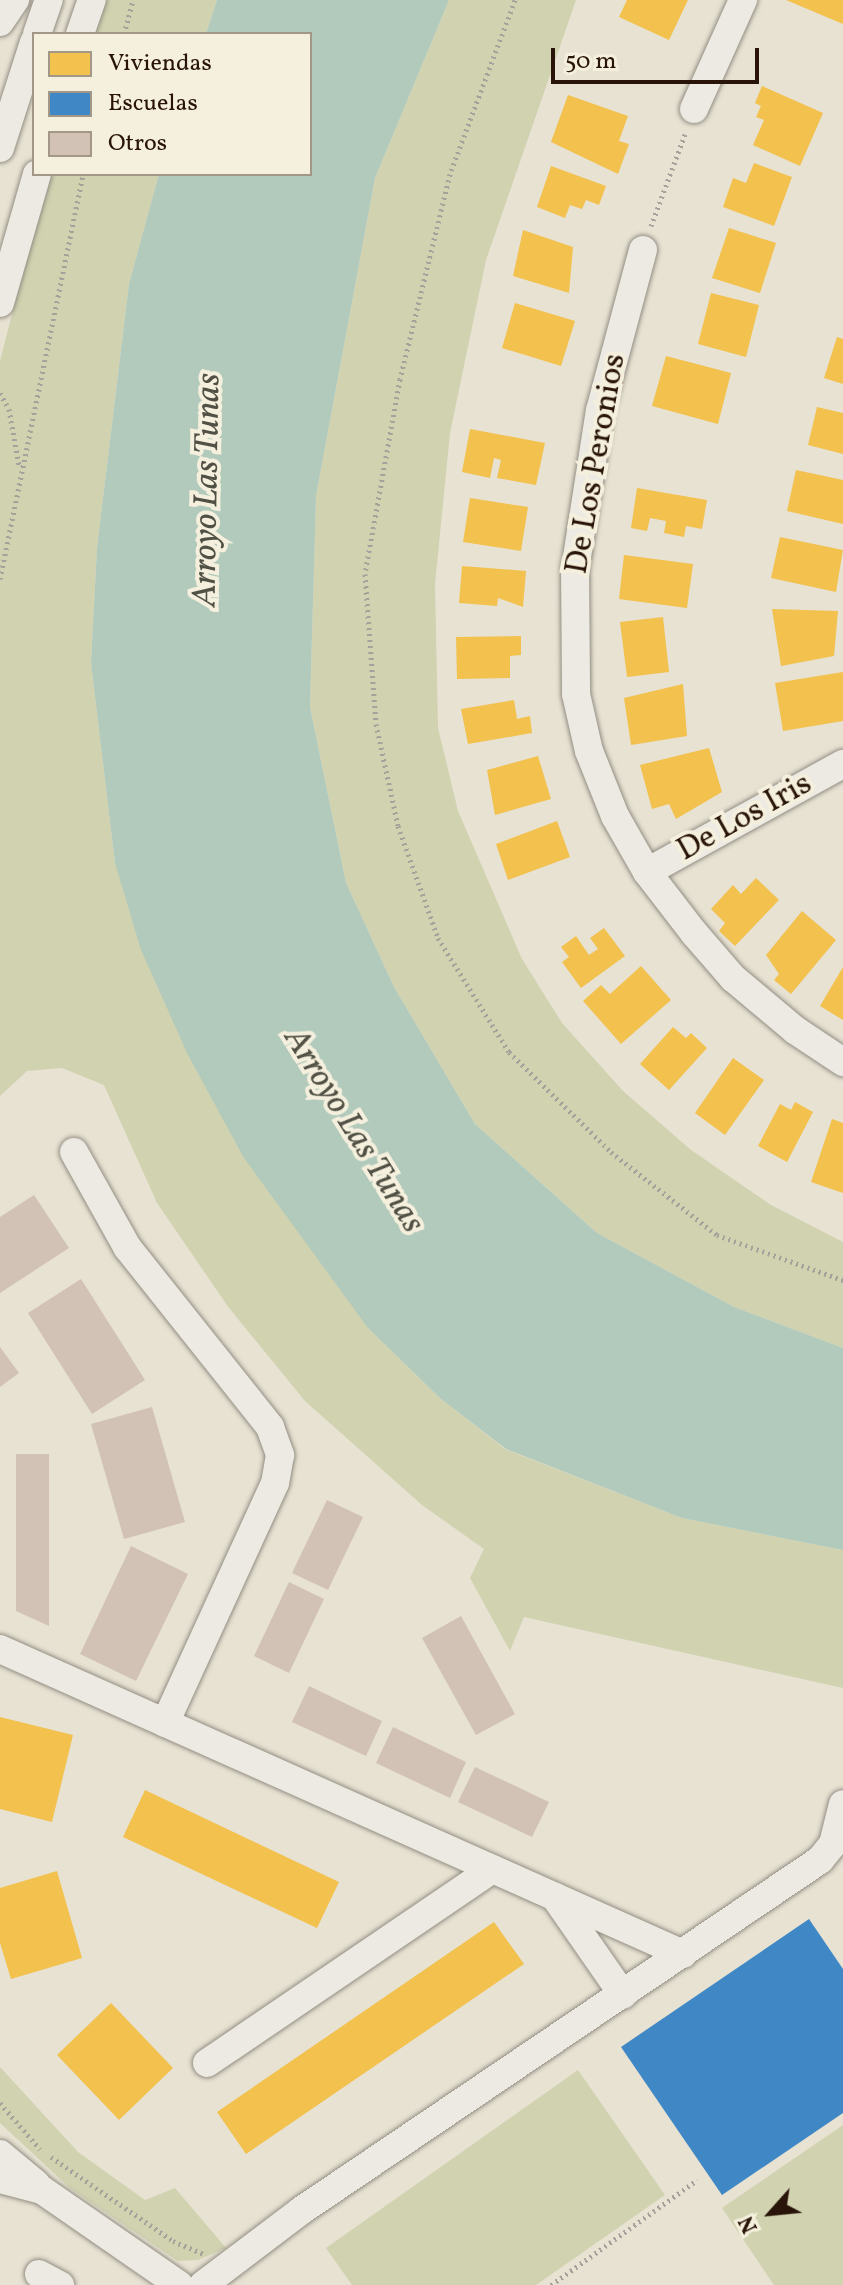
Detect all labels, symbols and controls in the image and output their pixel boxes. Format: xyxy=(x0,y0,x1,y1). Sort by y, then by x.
legend xyxy=(32,32,312,176)
scale bar xyxy=(555,32,763,82)
text: 50 m xyxy=(565,45,617,79)
text: Viviendas xyxy=(108,47,212,81)
text: Escuelas xyxy=(108,87,198,121)
text: Otros xyxy=(108,127,167,161)
street label: De Los Peronios xyxy=(559,351,635,577)
water label: Arroyo Las Tunas xyxy=(186,373,230,607)
street label: De Los Iris xyxy=(671,765,819,871)
water label: Arroyo Las Tunas xyxy=(274,1021,432,1241)
north arrow xyxy=(731,2173,811,2253)
text: N xyxy=(732,2210,767,2238)

